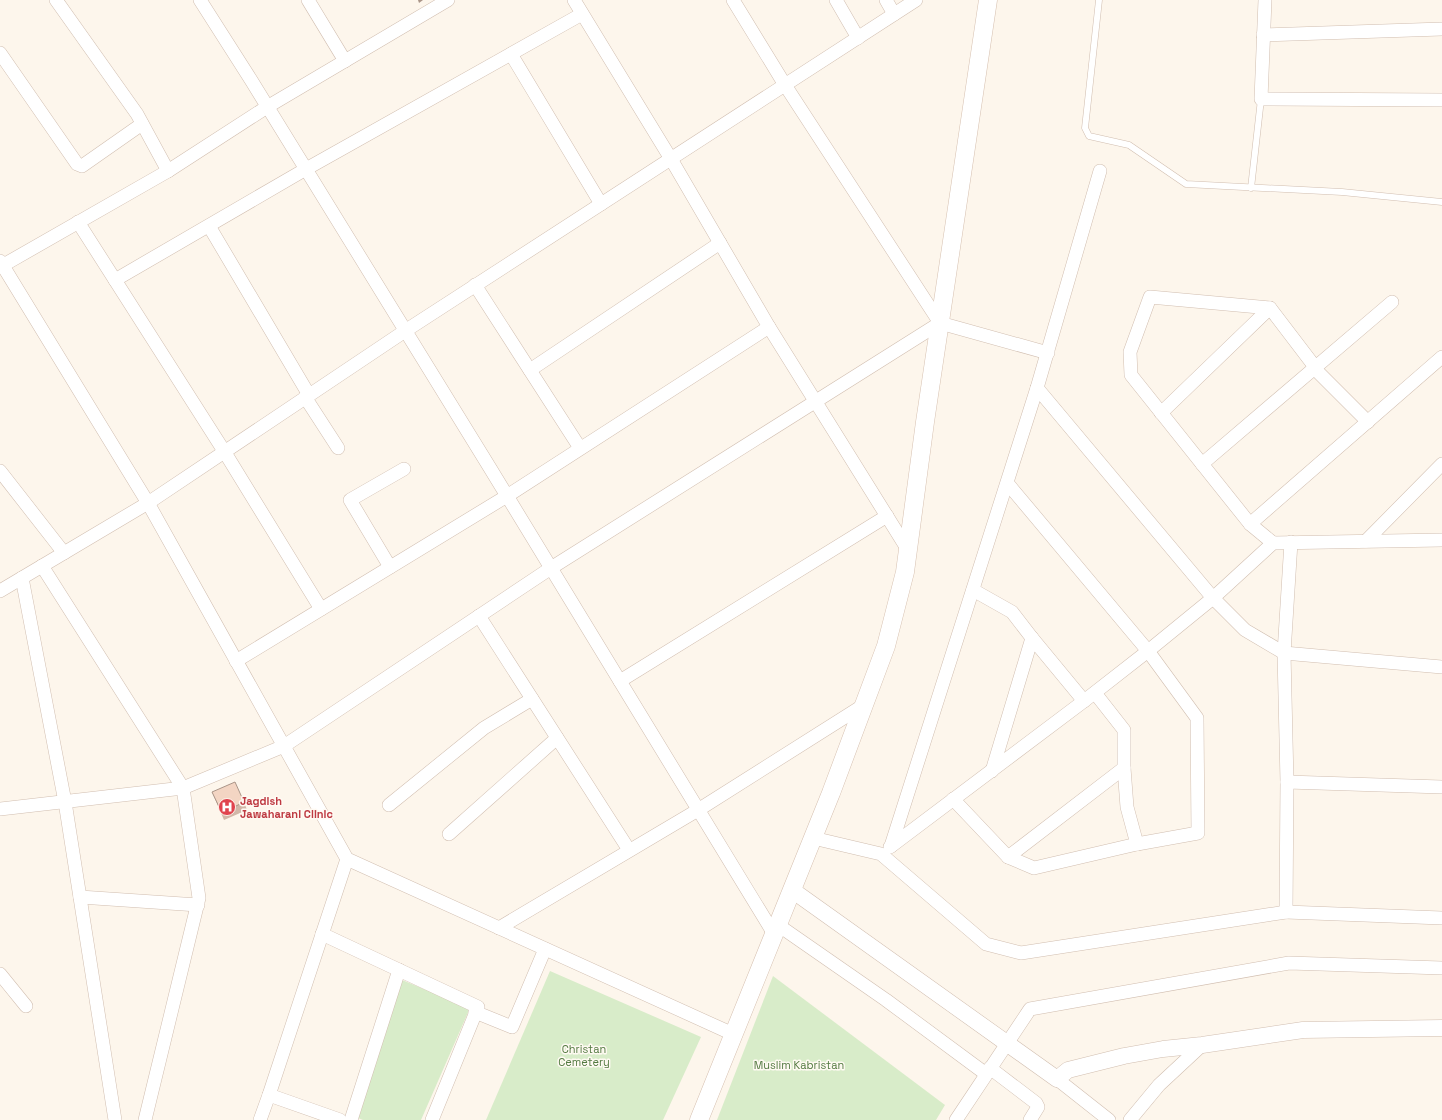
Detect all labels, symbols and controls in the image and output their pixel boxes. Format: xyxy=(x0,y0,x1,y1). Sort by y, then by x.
place label: Jagdish Jawaharani Clinic xyxy=(240,794,334,821)
hospital icon: Jagdish Jawaharani Clinic xyxy=(217,797,237,817)
park label: Christan Cemetery xyxy=(558,1042,610,1069)
park label: Muslim Kabristan xyxy=(754,1058,844,1072)

